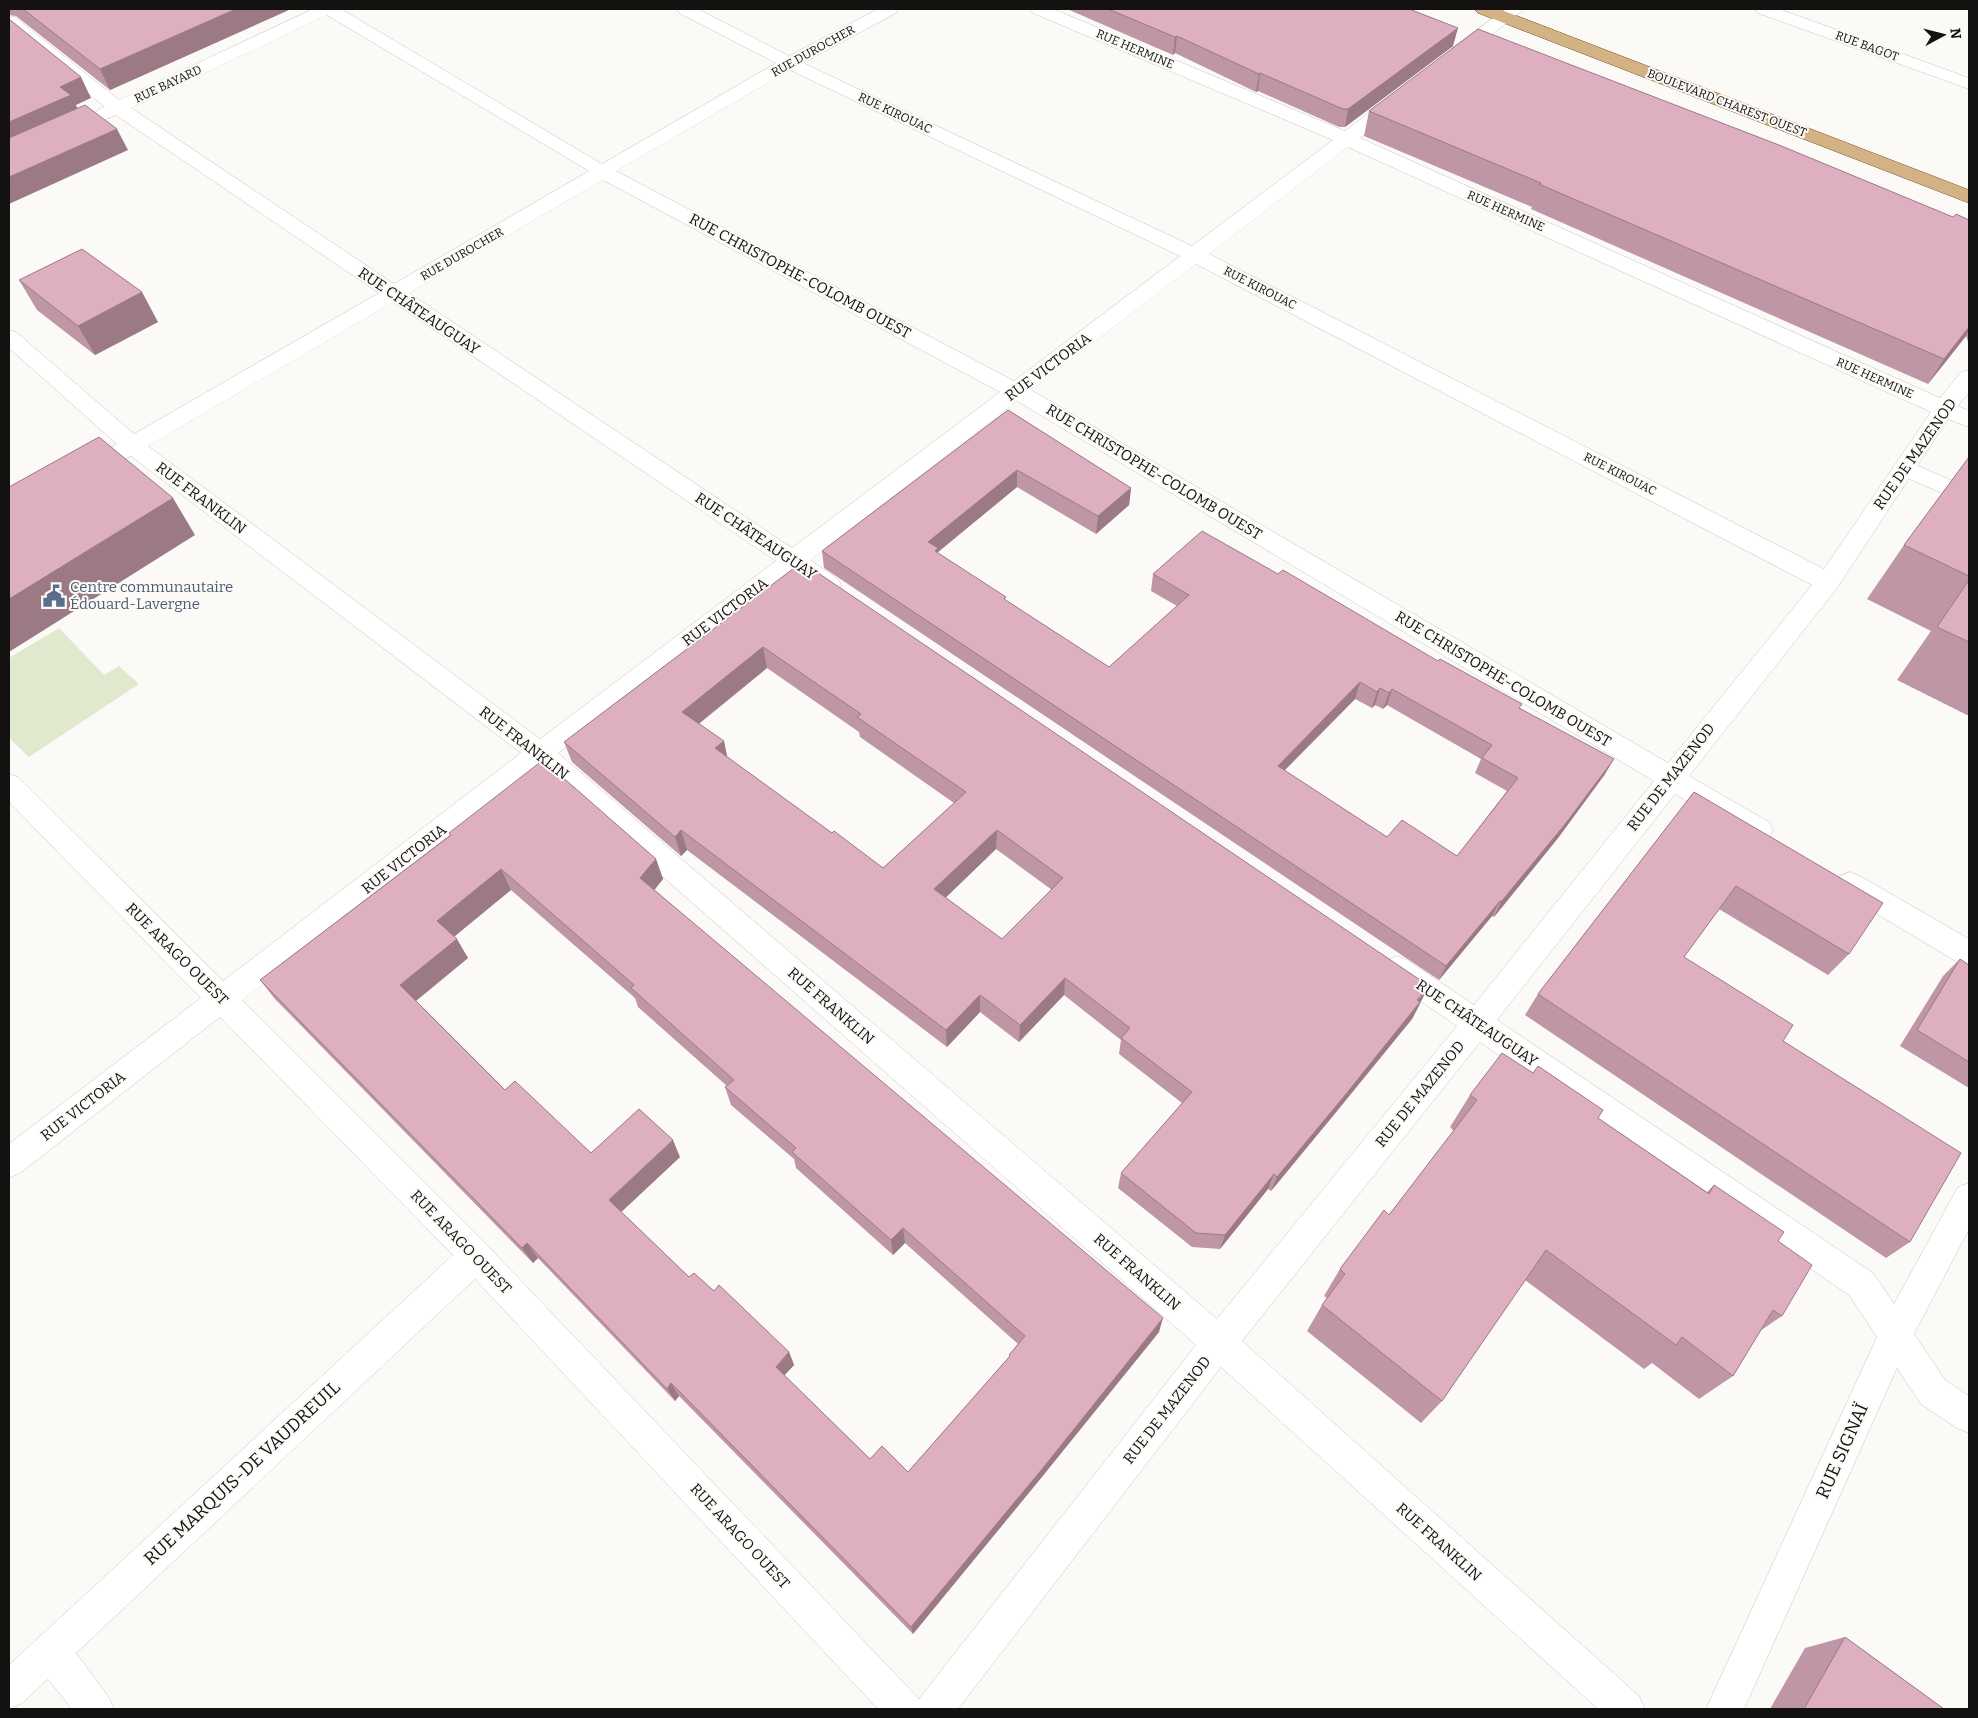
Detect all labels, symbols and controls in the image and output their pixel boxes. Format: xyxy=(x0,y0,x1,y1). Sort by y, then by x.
north arrow xyxy=(1918,10,1968,60)
street label: RUE DUROCHER xyxy=(769,22,857,80)
street label: RUE HERMINE xyxy=(1094,26,1176,72)
text: N xyxy=(1946,27,1965,40)
street label: RUE BAGOT xyxy=(1833,28,1901,64)
street label: RUE BAYARD xyxy=(132,62,204,106)
street label: BOULEVARD CHAREST OUEST xyxy=(1646,66,1808,140)
street label: RUE KIROUAC xyxy=(856,90,934,136)
street label: RUE HERMINE xyxy=(1465,188,1547,234)
street label: RUE CHRISTOPHE-COLOMB OUEST xyxy=(686,210,914,342)
street label: RUE DUROCHER xyxy=(418,225,506,283)
street label: RUE CHÂTEAUGUAY xyxy=(355,264,483,359)
street label: RUE KIROUAC xyxy=(1221,264,1299,312)
street label: RUE VICTORIA xyxy=(1002,329,1095,405)
street label: RUE HERMINE xyxy=(1834,355,1916,401)
street label: RUE DE MAZENOD xyxy=(1870,395,1960,513)
street label: RUE CHRISTOPHE-COLOMB OUEST xyxy=(1043,400,1265,544)
street label: RUE KIROUAC xyxy=(1581,450,1659,498)
street label: RUE FRANKLIN xyxy=(152,458,250,538)
street label: RUE CHÂTEAUGUAY xyxy=(692,489,820,584)
street label: RUE VICTORIA xyxy=(679,574,772,650)
place label: Centre communautaire Édouard-Lavergne xyxy=(70,578,233,613)
public building icon: Centre communautaire Édouard-Lavergne xyxy=(41,583,67,609)
street label: RUE CHRISTOPHE-COLOMB OUEST xyxy=(1392,607,1614,751)
street label: RUE FRANKLIN xyxy=(476,703,572,784)
street label: RUE DE MAZENOD xyxy=(1623,720,1719,834)
street label: RUE VICTORIA xyxy=(358,820,450,898)
street label: RUE ARAGO OUEST xyxy=(122,899,232,1009)
street label: RUE FRANKLIN xyxy=(784,964,878,1048)
street label: RUE CHÂTEAUGUAY xyxy=(1413,976,1541,1071)
street label: RUE DE MAZENOD xyxy=(1372,1037,1468,1151)
street label: RUE VICTORIA xyxy=(37,1067,129,1145)
street label: RUE ARAGO OUEST xyxy=(407,1186,515,1298)
street label: RUE FRANKLIN xyxy=(1090,1230,1184,1314)
street label: RUE DE MAZENOD xyxy=(1119,1353,1215,1467)
street label: RUE MARQUIS-DE VAUDREUIL xyxy=(139,1376,345,1570)
street label: RUE SIGNAÏ xyxy=(1811,1400,1873,1502)
street label: RUE ARAGO OUEST xyxy=(687,1480,794,1593)
street label: RUE FRANKLIN xyxy=(1393,1499,1485,1585)

